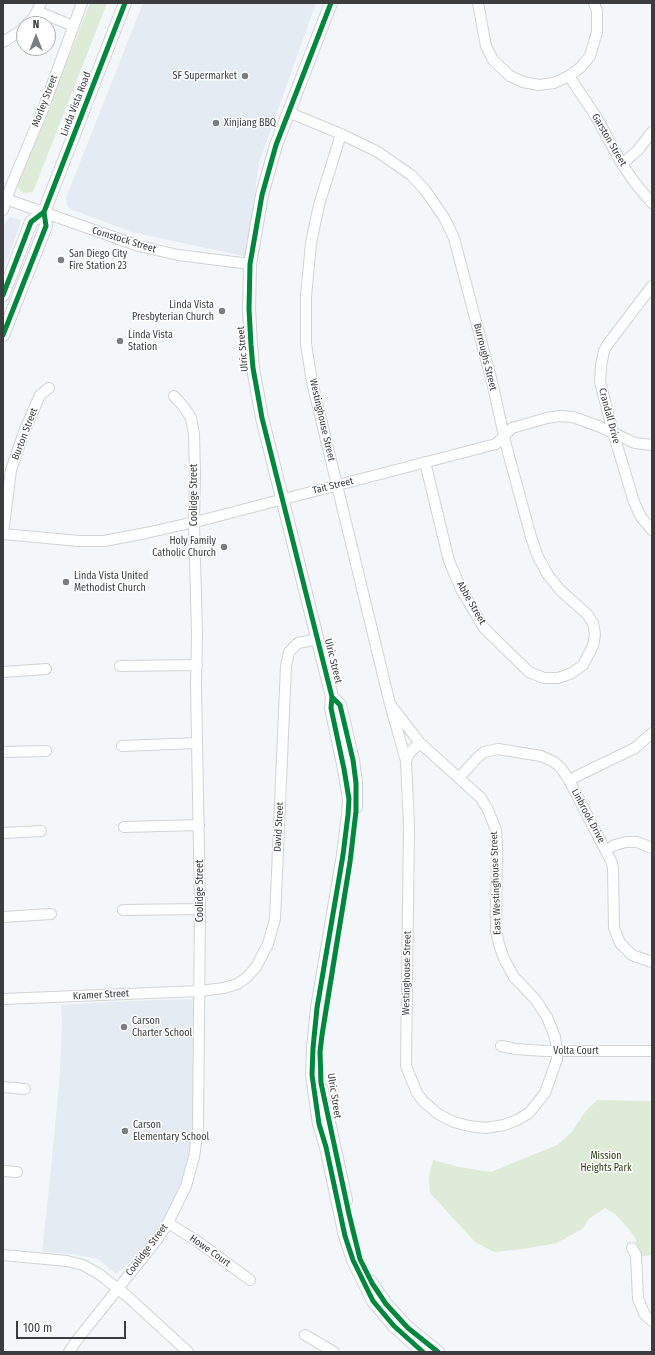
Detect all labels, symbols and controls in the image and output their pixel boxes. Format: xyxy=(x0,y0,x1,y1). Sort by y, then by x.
north arrow xyxy=(16,16,56,56)
text: N xyxy=(33,18,39,31)
street label: Linda Vista Road xyxy=(58,70,94,138)
place label: SF Supermarket xyxy=(173,70,237,82)
marker: SF Supermarket xyxy=(240,71,250,81)
street label: Morley Street xyxy=(30,73,60,129)
street label: Garston Street xyxy=(589,112,629,168)
place label: Xinjiang BBQ xyxy=(224,117,276,129)
marker: Xinjiang BBQ xyxy=(211,118,221,128)
street label: Comstock Street xyxy=(91,225,157,255)
place label: San Diego City Fire Station 23 xyxy=(69,248,127,272)
marker: San Diego City Fire Station 23 xyxy=(56,255,66,265)
place label: Linda Vista Presbyterian Church xyxy=(132,299,214,322)
marker: Linda Vista Presbyterian Church xyxy=(217,306,227,316)
street label: Burroughs Street xyxy=(471,322,499,392)
street label: Ulric Street xyxy=(235,326,251,372)
place label: Linda Vista Station xyxy=(128,329,173,352)
marker: Linda Vista Station xyxy=(115,336,125,346)
street label: Westinghouse Street xyxy=(307,378,337,462)
street label: Crandall Drive xyxy=(596,387,622,445)
street label: Burton Street xyxy=(10,406,40,462)
street label: Coolidge Street xyxy=(188,464,200,526)
street label: Tait Street xyxy=(311,475,355,497)
place label: Holy Family Catholic Church xyxy=(152,535,216,558)
marker: Holy Family Catholic Church xyxy=(219,542,229,552)
place label: Linda Vista United Methodist Church xyxy=(74,570,148,594)
marker: Linda Vista United Methodist Church xyxy=(61,577,71,587)
street label: Abbe Street xyxy=(454,579,488,627)
street label: Ulric Street xyxy=(322,637,344,685)
street label: Linbrook Drive xyxy=(569,787,607,845)
street label: David Street xyxy=(272,802,286,852)
street label: East Westinghouse Street xyxy=(488,831,504,935)
street label: Coolidge Street xyxy=(194,860,206,922)
street label: Westinghouse Street xyxy=(400,931,414,1015)
street label: Kramer Street xyxy=(73,988,129,1002)
place label: Carson Charter School xyxy=(132,1015,192,1038)
marker: Carson Charter School xyxy=(119,1022,129,1032)
street label: Volta Court xyxy=(553,1045,599,1057)
street label: Ulric Street xyxy=(324,1072,344,1120)
place label: Carson Elementary School xyxy=(133,1119,209,1142)
marker: Carson Elementary School xyxy=(120,1126,130,1136)
park label: Mission Heights Park xyxy=(580,1150,632,1174)
street label: Coolidge Street xyxy=(123,1221,171,1279)
street label: Howe Court xyxy=(187,1233,233,1269)
scale bar xyxy=(18,1313,128,1339)
text: 100 m xyxy=(23,1321,52,1335)

